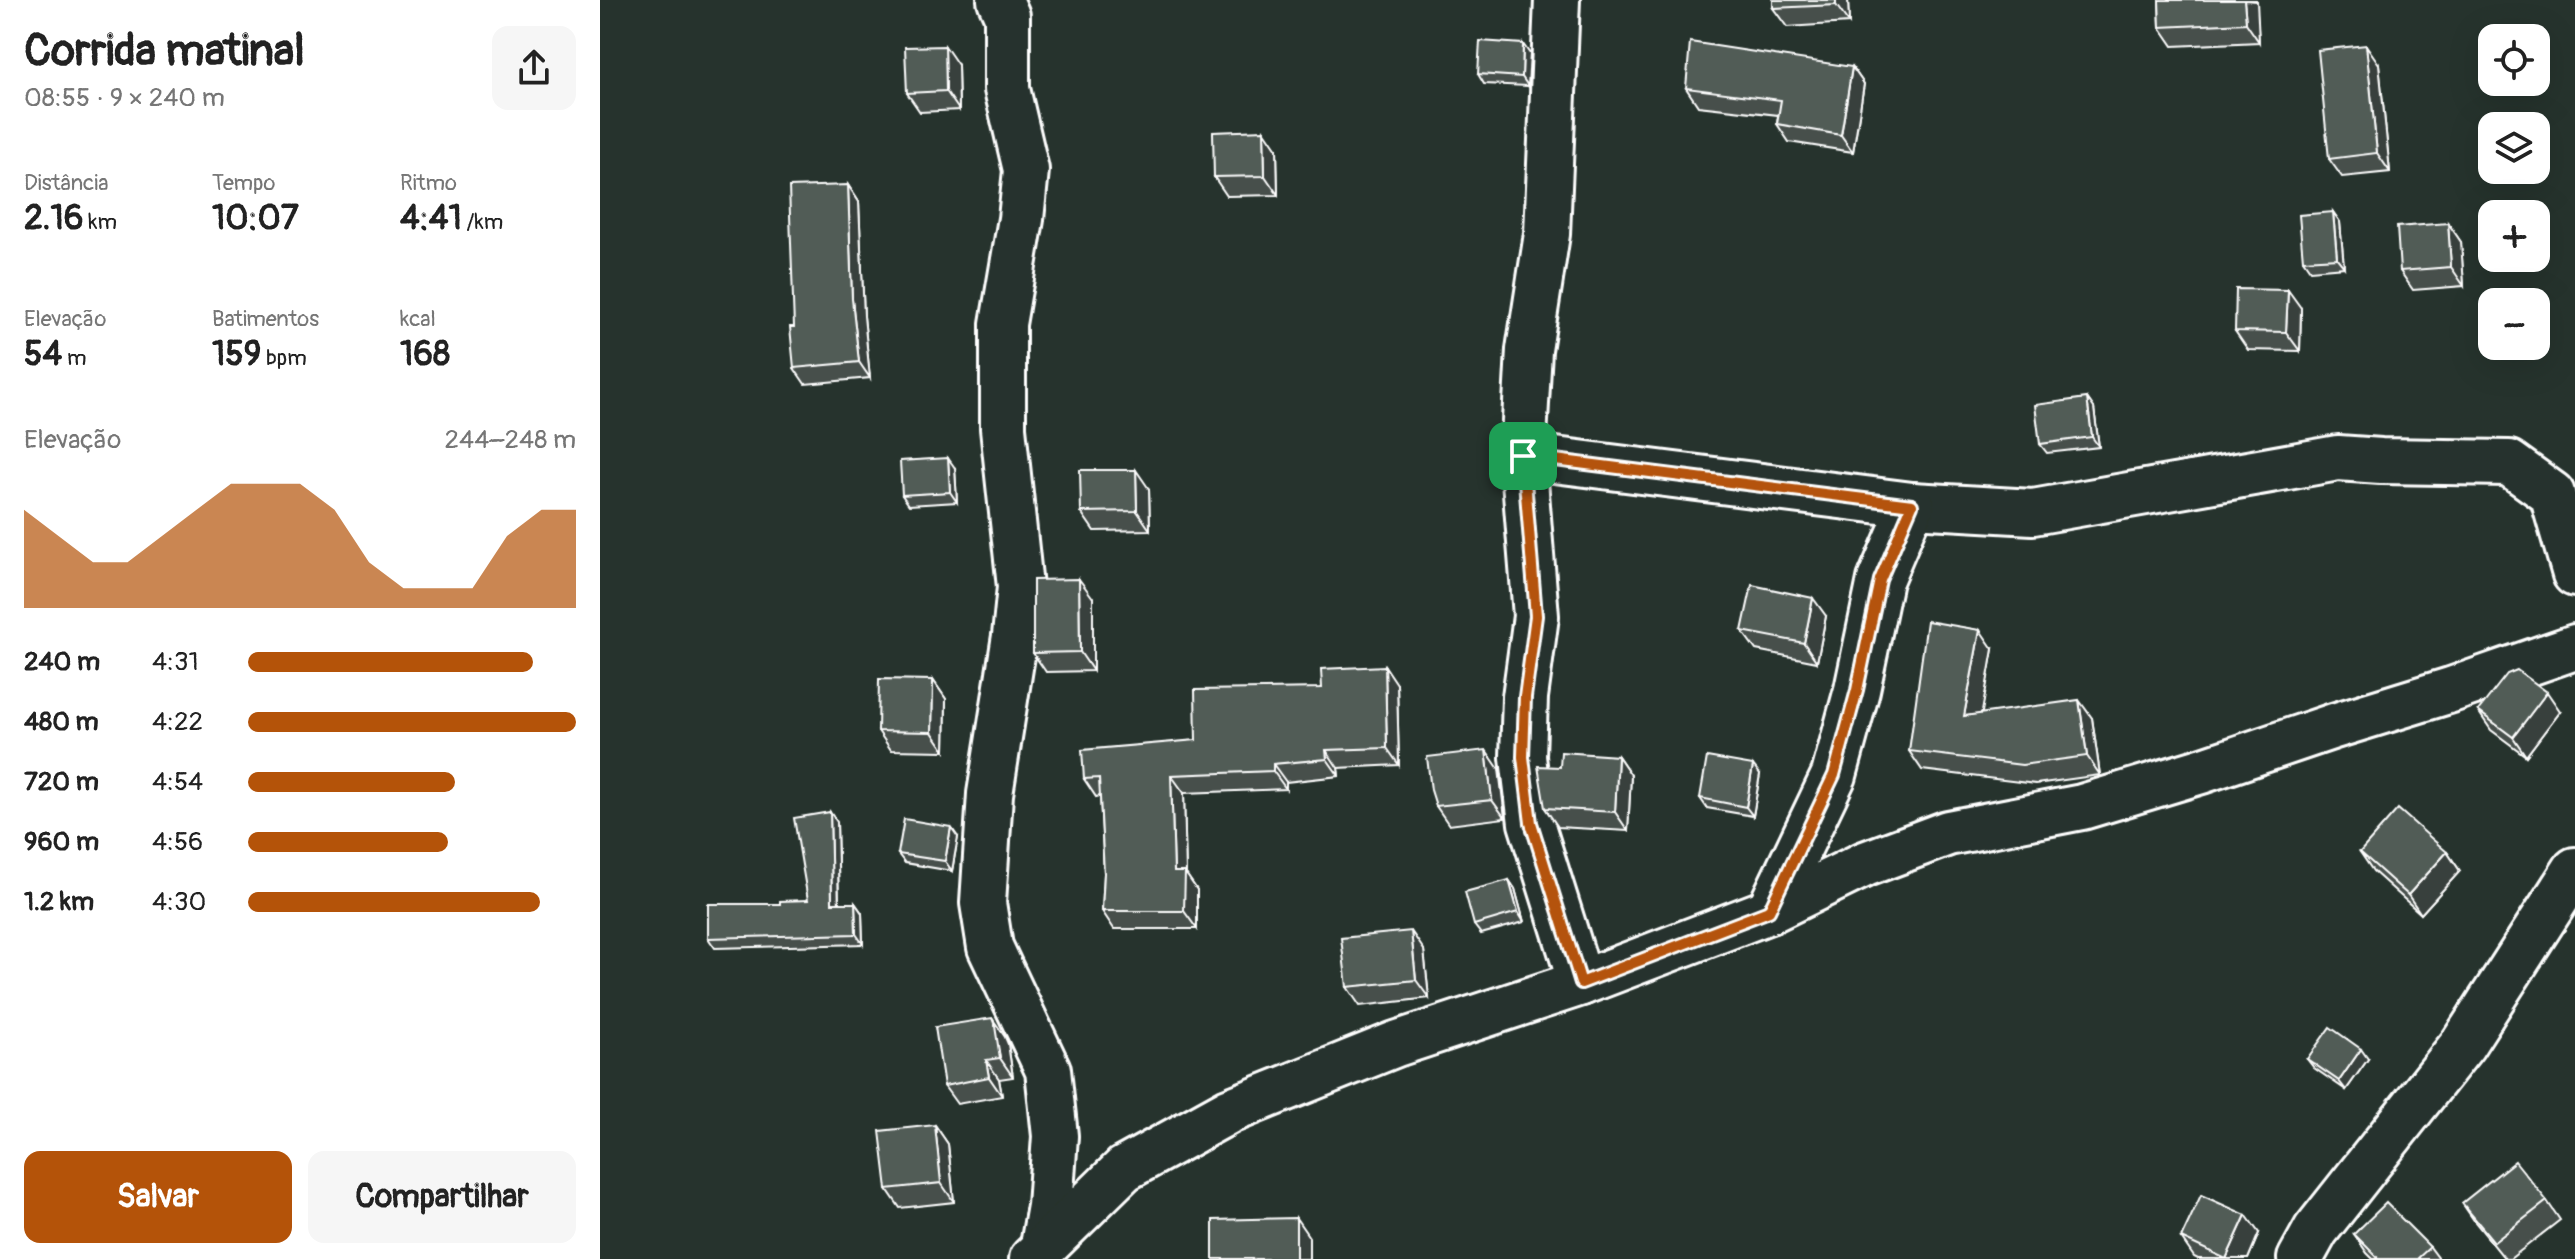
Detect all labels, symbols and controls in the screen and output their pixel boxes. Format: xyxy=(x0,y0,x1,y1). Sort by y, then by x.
text: Corrida matinal xyxy=(24,24,305,79)
map controls xyxy=(2478,24,2550,360)
button: locate xyxy=(2478,24,2550,96)
button: share xyxy=(492,26,576,110)
text: 08:55 · 9 × 240 m xyxy=(24,82,225,114)
button: layers xyxy=(2478,112,2550,184)
text: Distância xyxy=(24,169,108,197)
text: Tempo xyxy=(212,169,275,197)
text: Ritmo xyxy=(400,169,457,197)
text: 2.16 xyxy=(24,197,84,240)
text: 10:07 xyxy=(212,197,299,240)
text: 4:41 xyxy=(400,197,462,240)
button: + xyxy=(2478,200,2550,272)
text: km xyxy=(84,208,117,236)
text: /km xyxy=(462,208,503,236)
button: − xyxy=(2478,288,2550,360)
text: Elevação xyxy=(24,305,106,333)
text: Batimentos xyxy=(212,305,319,333)
text: kcal xyxy=(400,305,436,333)
text: 54 xyxy=(24,333,62,376)
text: 159 xyxy=(212,333,261,376)
text: 168 xyxy=(400,333,450,376)
text: m xyxy=(62,344,86,372)
text: bpm xyxy=(261,344,307,372)
pin xyxy=(1489,422,1557,490)
text: Elevação xyxy=(24,424,121,456)
text: 244–248 m xyxy=(445,424,576,456)
icon: arrive xyxy=(1501,434,1545,478)
text: 240 m xyxy=(24,646,100,678)
text: 4:31 xyxy=(152,646,199,678)
text: 480 m xyxy=(24,706,99,738)
text: 4:22 xyxy=(152,706,203,738)
text: 720 m xyxy=(24,766,99,798)
text: 4:54 xyxy=(152,766,203,798)
text: 960 m xyxy=(24,826,99,858)
text: 4:56 xyxy=(152,826,203,858)
text: 1.2 km xyxy=(24,886,94,918)
text: 4:30 xyxy=(152,886,206,918)
button: Salvar xyxy=(24,1151,292,1243)
button: Compartilhar xyxy=(308,1151,576,1243)

